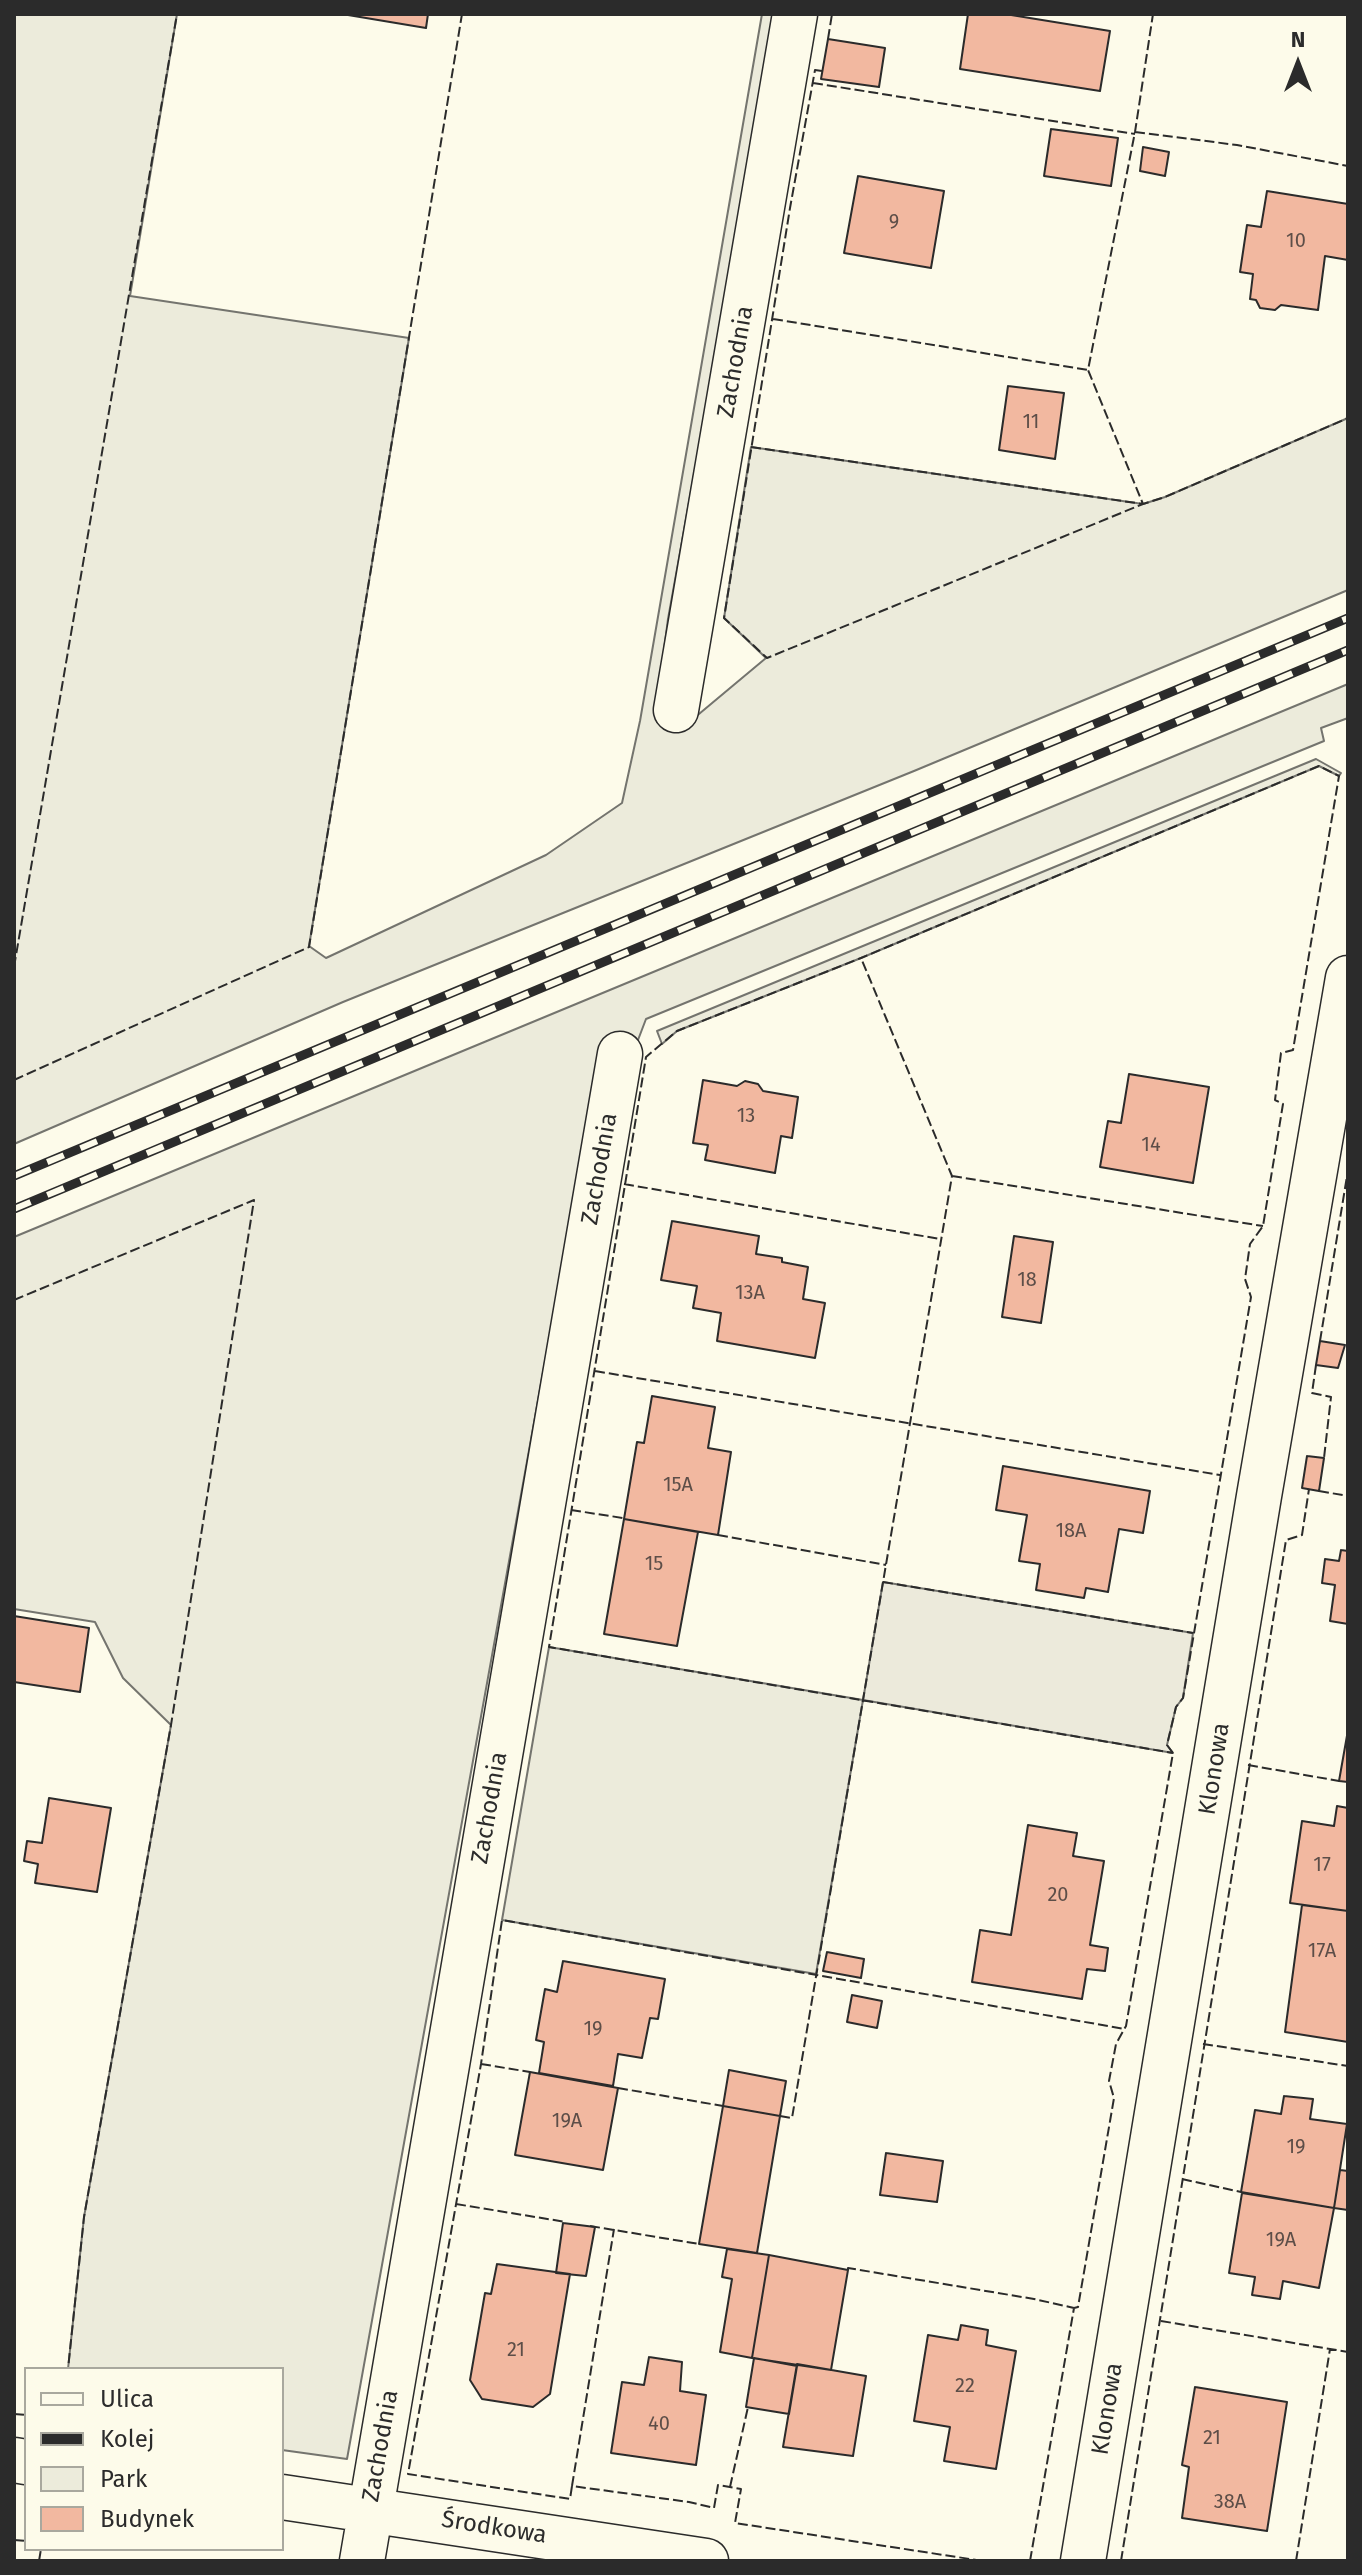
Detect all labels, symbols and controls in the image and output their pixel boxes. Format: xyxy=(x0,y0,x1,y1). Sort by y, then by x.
north arrow xyxy=(1258,24,1338,104)
text: N xyxy=(1291,26,1305,53)
house number: 9 xyxy=(889,210,899,234)
house number: 10 xyxy=(1286,229,1306,253)
street label: Zachodnia xyxy=(712,304,760,420)
house number: 11 xyxy=(1022,410,1040,434)
house number: 13 xyxy=(737,1104,755,1128)
street label: Zachodnia xyxy=(576,1111,624,1227)
house number: 14 xyxy=(1141,1133,1161,1157)
house number: 18 xyxy=(1017,1268,1037,1292)
house number: 13A xyxy=(735,1281,765,1305)
house number: 15A xyxy=(663,1473,693,1497)
house number: 18A xyxy=(1055,1519,1087,1543)
house number: 15 xyxy=(645,1552,663,1576)
street label: Klonowa xyxy=(1193,1721,1237,1817)
street label: Zachodnia xyxy=(466,1750,514,1866)
house number: 17 xyxy=(1313,1853,1331,1877)
house number: 20 xyxy=(1047,1883,1069,1907)
house number: 17A xyxy=(1308,1939,1336,1963)
house number: 19 xyxy=(583,2017,603,2041)
house number: 19A xyxy=(552,2109,582,2133)
house number: 19 xyxy=(1286,2135,1306,2159)
house number: 19A xyxy=(1266,2228,1296,2252)
house number: 21 xyxy=(507,2338,525,2362)
street label: Klonowa xyxy=(1086,2361,1130,2457)
legend xyxy=(24,2367,284,2551)
house number: 22 xyxy=(955,2374,975,2398)
text: Ulica xyxy=(100,2385,154,2413)
street label: Zachodnia xyxy=(357,2388,405,2504)
house number: 40 xyxy=(648,2412,670,2436)
text: Kolej xyxy=(100,2425,155,2453)
house number: 21 xyxy=(1203,2426,1221,2450)
text: Park xyxy=(100,2465,147,2493)
house number: 38A xyxy=(1214,2490,1246,2514)
text: Budynek xyxy=(100,2505,194,2533)
street label: Środkowa xyxy=(439,2505,549,2551)

